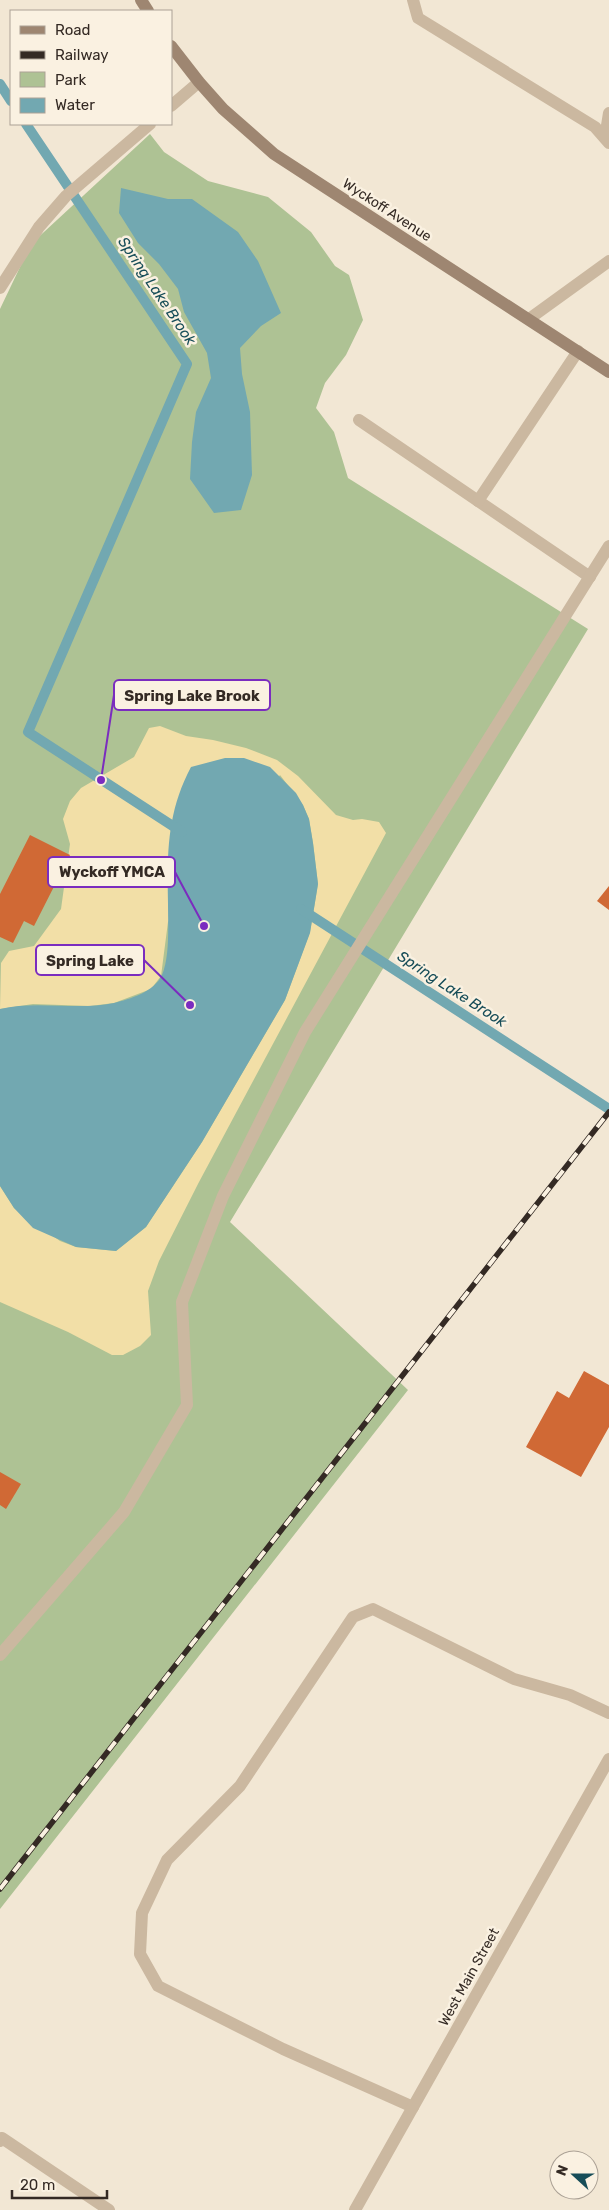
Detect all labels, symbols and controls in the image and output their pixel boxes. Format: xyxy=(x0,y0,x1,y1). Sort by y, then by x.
legend xyxy=(10,10,172,125)
text: Road xyxy=(55,21,91,39)
text: Railway xyxy=(55,46,109,64)
text: Park xyxy=(55,71,86,89)
text: Water xyxy=(55,96,95,114)
street label: Wyckoff Avenue xyxy=(339,175,435,245)
water label: Spring Lake Brook xyxy=(114,234,200,349)
callout: Spring Lake Brook xyxy=(114,680,270,710)
text: Spring Lake Brook xyxy=(124,687,260,705)
callout: Wyckoff YMCA xyxy=(48,857,175,887)
text: Wyckoff YMCA xyxy=(59,863,165,881)
callout: Spring Lake xyxy=(36,945,144,975)
water label: Spring Lake Brook xyxy=(394,947,510,1031)
text: Spring Lake xyxy=(46,952,134,970)
street label: West Main Street xyxy=(435,1925,503,2029)
north arrow xyxy=(549,2150,599,2200)
text: N xyxy=(553,2163,572,2178)
scale bar xyxy=(12,2168,108,2200)
text: 20 m xyxy=(20,2176,55,2194)

